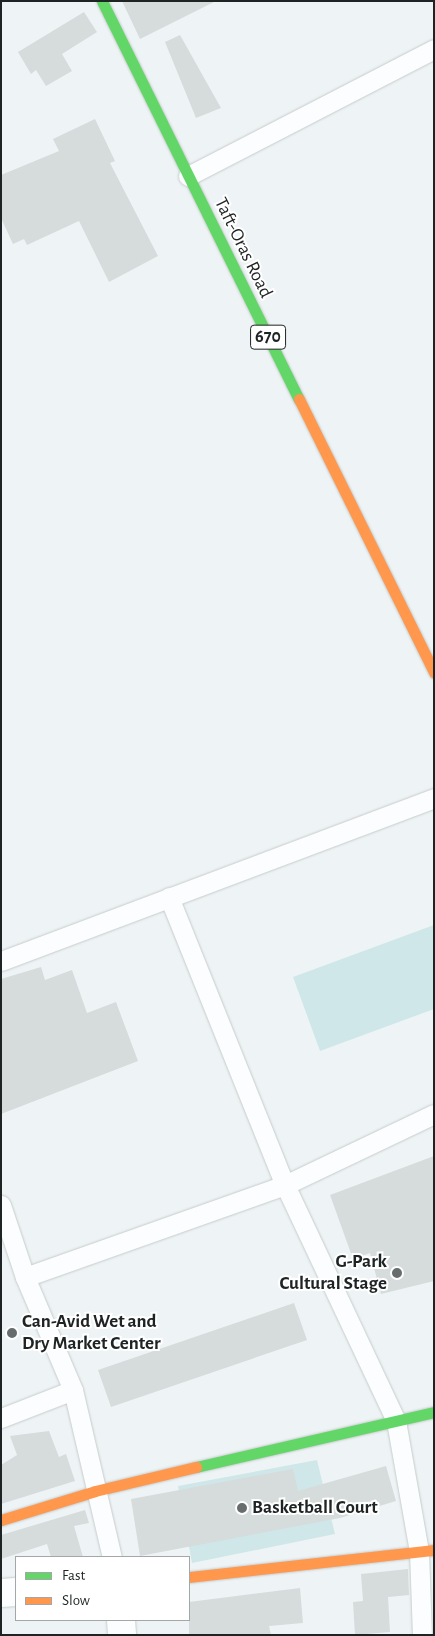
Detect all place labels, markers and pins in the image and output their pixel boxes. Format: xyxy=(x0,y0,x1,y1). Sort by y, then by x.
place label: G-Park Cultural Stage xyxy=(279,1251,387,1295)
marker: G-Park Cultural Stage xyxy=(391,1267,403,1279)
place label: Can-Avid Wet and Dry Market Center xyxy=(22,1311,161,1355)
marker: Can-Avid Wet and Dry Market Center xyxy=(6,1327,18,1339)
place label: Basketball Court xyxy=(252,1497,378,1519)
marker: Basketball Court xyxy=(236,1502,248,1514)

